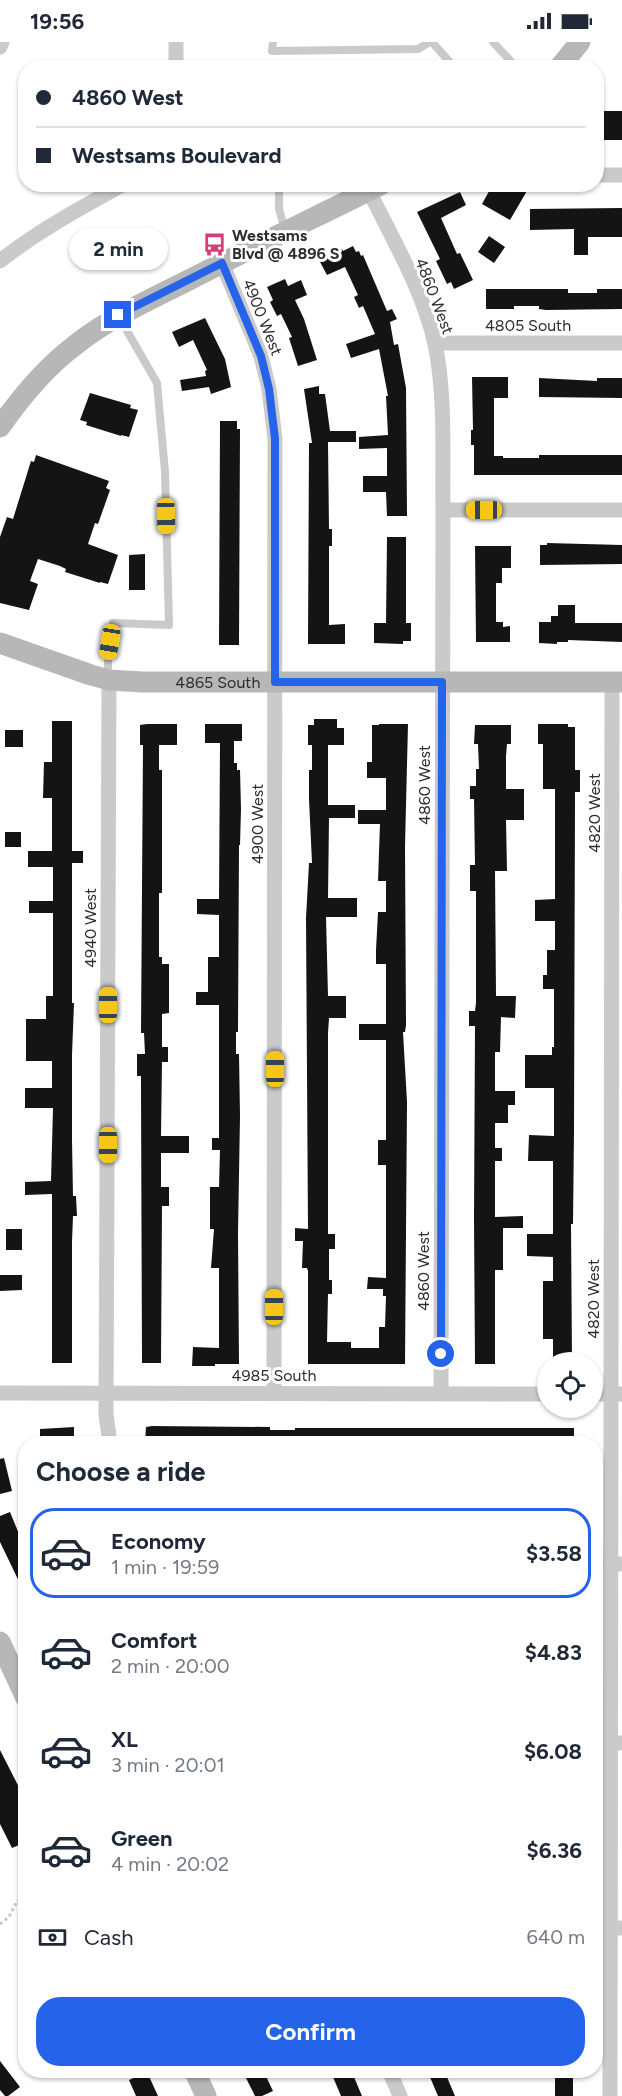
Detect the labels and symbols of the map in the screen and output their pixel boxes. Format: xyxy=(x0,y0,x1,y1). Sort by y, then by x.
place label: Westsams Blvd @ 4896 S xyxy=(232,226,340,263)
callout: 2 min xyxy=(68,228,168,270)
bus stop icon: Westsams Blvd @ 4896 S xyxy=(201,231,227,257)
street label: 4860 West xyxy=(411,255,458,337)
street label: 4900 West xyxy=(239,276,286,358)
route end xyxy=(104,301,131,328)
street label: 4805 South xyxy=(485,316,571,335)
car xyxy=(157,498,175,534)
car xyxy=(466,501,502,519)
car xyxy=(98,623,122,661)
street label: 4865 South xyxy=(175,673,260,692)
street label: 4860 West xyxy=(415,745,434,825)
street label: 4820 West xyxy=(585,773,604,853)
street label: 4900 West xyxy=(248,784,267,864)
street label: 4940 West xyxy=(81,888,100,968)
car xyxy=(99,987,117,1023)
car xyxy=(266,1051,284,1087)
car xyxy=(99,1127,117,1163)
street label: 4860 West xyxy=(414,1231,433,1311)
street label: 4820 West xyxy=(584,1259,603,1339)
car xyxy=(265,1289,283,1325)
route start xyxy=(427,1340,454,1367)
street label: 4985 South xyxy=(232,1366,317,1385)

